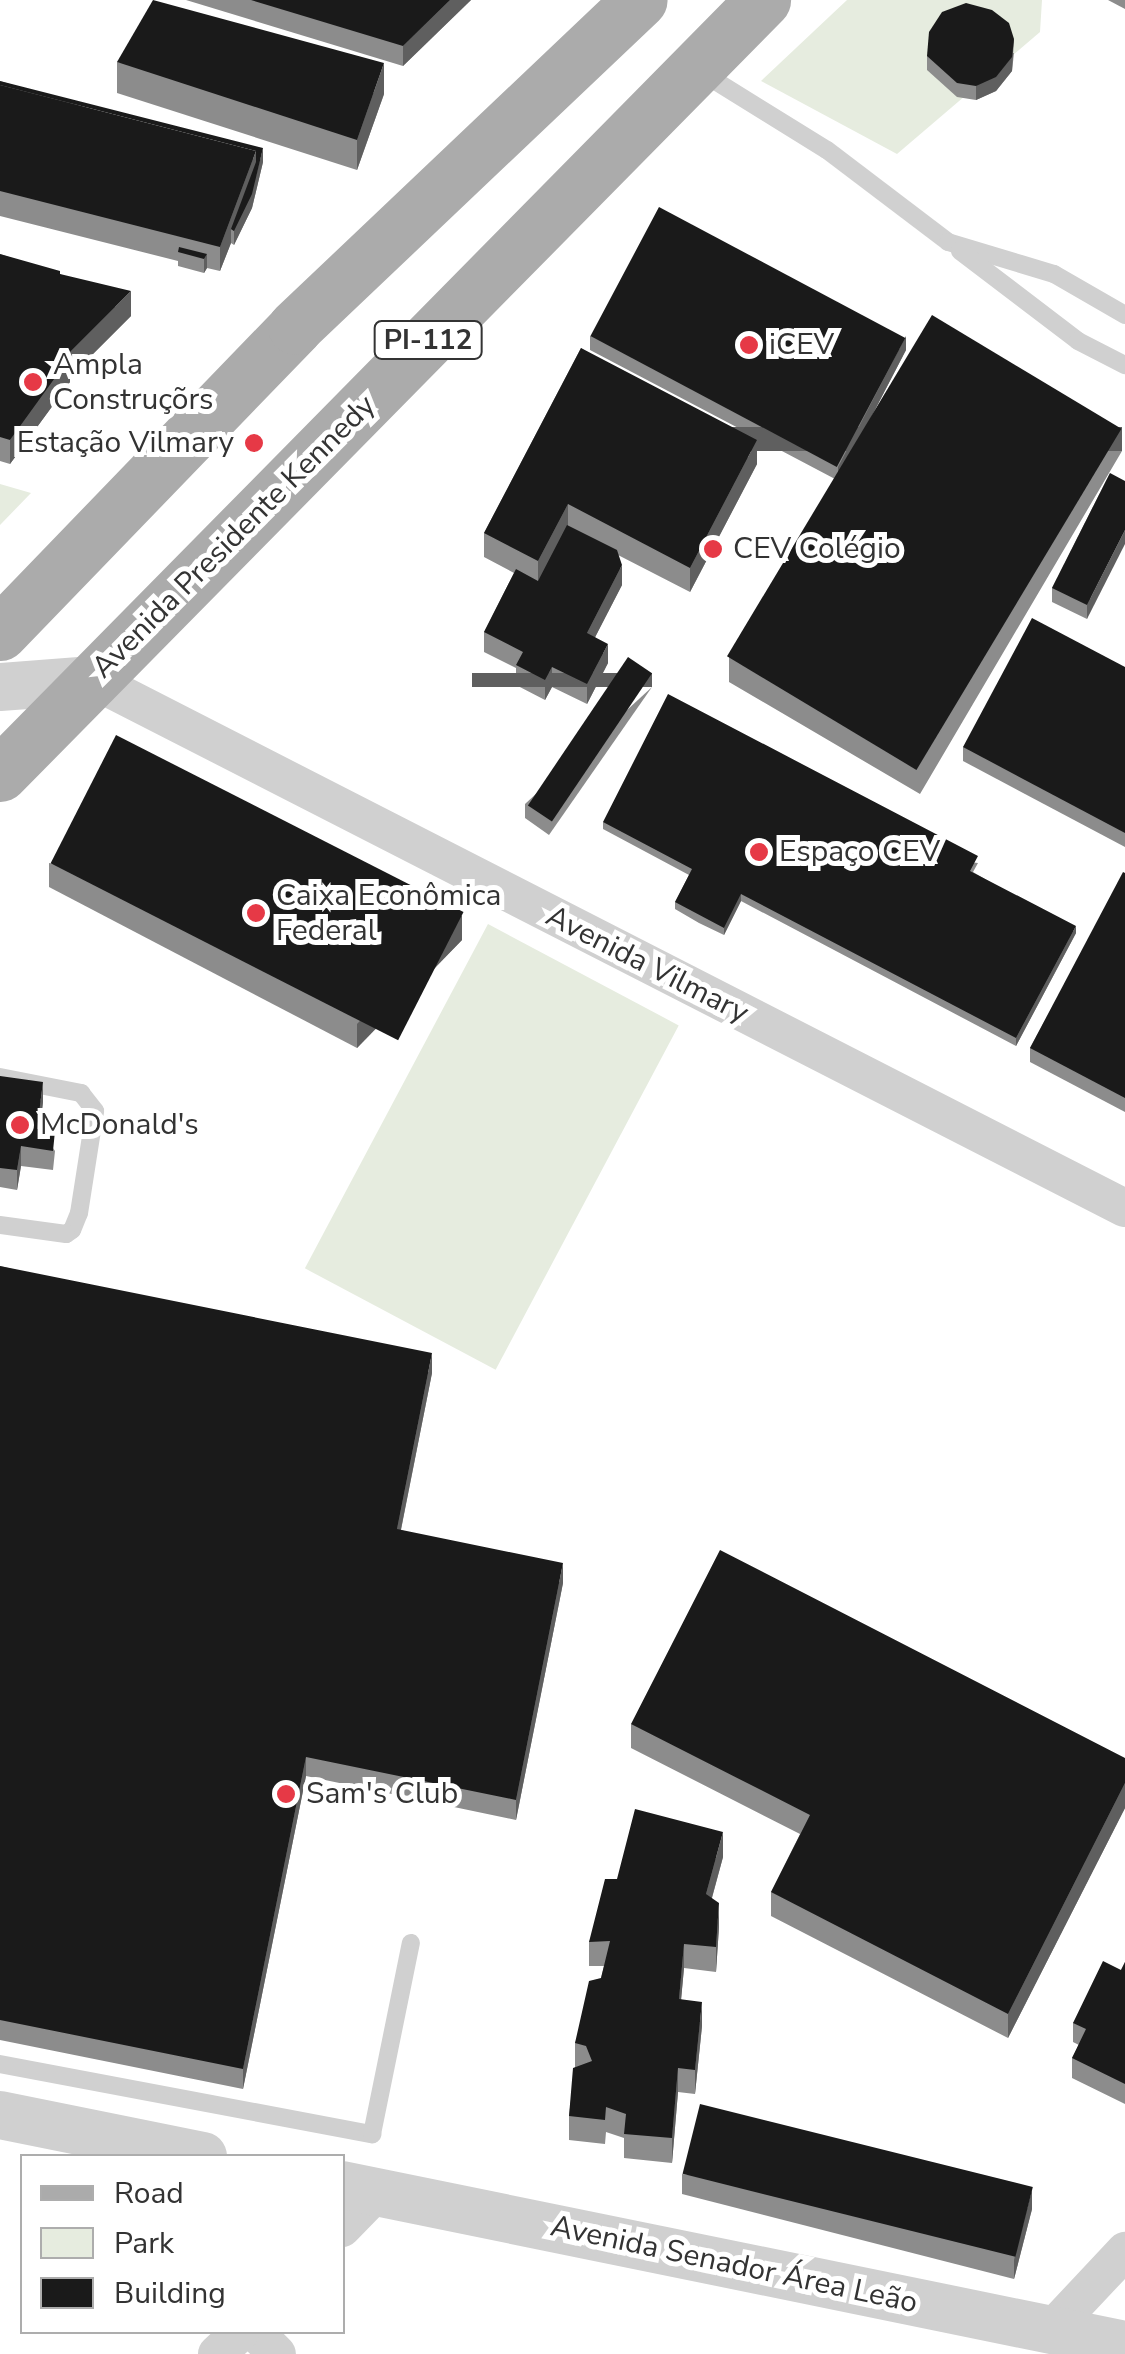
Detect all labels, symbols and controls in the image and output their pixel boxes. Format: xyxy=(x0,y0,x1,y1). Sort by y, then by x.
road number: PI-112 xyxy=(373,317,483,363)
place label: iCEV xyxy=(769,327,834,363)
marker: iCEV xyxy=(738,334,760,356)
place label: Ampla Construçõrs xyxy=(53,347,213,418)
marker: Ampla Construçõrs xyxy=(22,371,44,393)
street label: Avenida Presidente Kennedy xyxy=(85,388,383,686)
place label: Estação Vilmary xyxy=(17,425,234,461)
marker: Estação Vilmary xyxy=(243,432,265,454)
place label: CEV Colégio xyxy=(733,531,901,567)
marker: CEV Colégio xyxy=(702,538,724,560)
place label: Espaço CEV xyxy=(779,834,940,870)
marker: Espaço CEV xyxy=(748,841,770,863)
place label: Caixa Econômica Federal xyxy=(276,878,501,948)
street label: Avenida Vilmary xyxy=(540,898,754,1032)
marker: Caixa Econômica Federal xyxy=(245,902,267,924)
place label: McDonald's xyxy=(40,1107,199,1143)
marker: McDonald's xyxy=(9,1114,31,1136)
place label: Sam's Club xyxy=(306,1776,458,1812)
marker: Sam's Club xyxy=(275,1783,297,1805)
legend xyxy=(20,2154,345,2334)
text: Road xyxy=(114,2173,184,2214)
street label: Avenida Senador Área Leão xyxy=(547,2209,921,2321)
text: Park xyxy=(114,2223,174,2264)
text: Building xyxy=(114,2273,226,2314)

